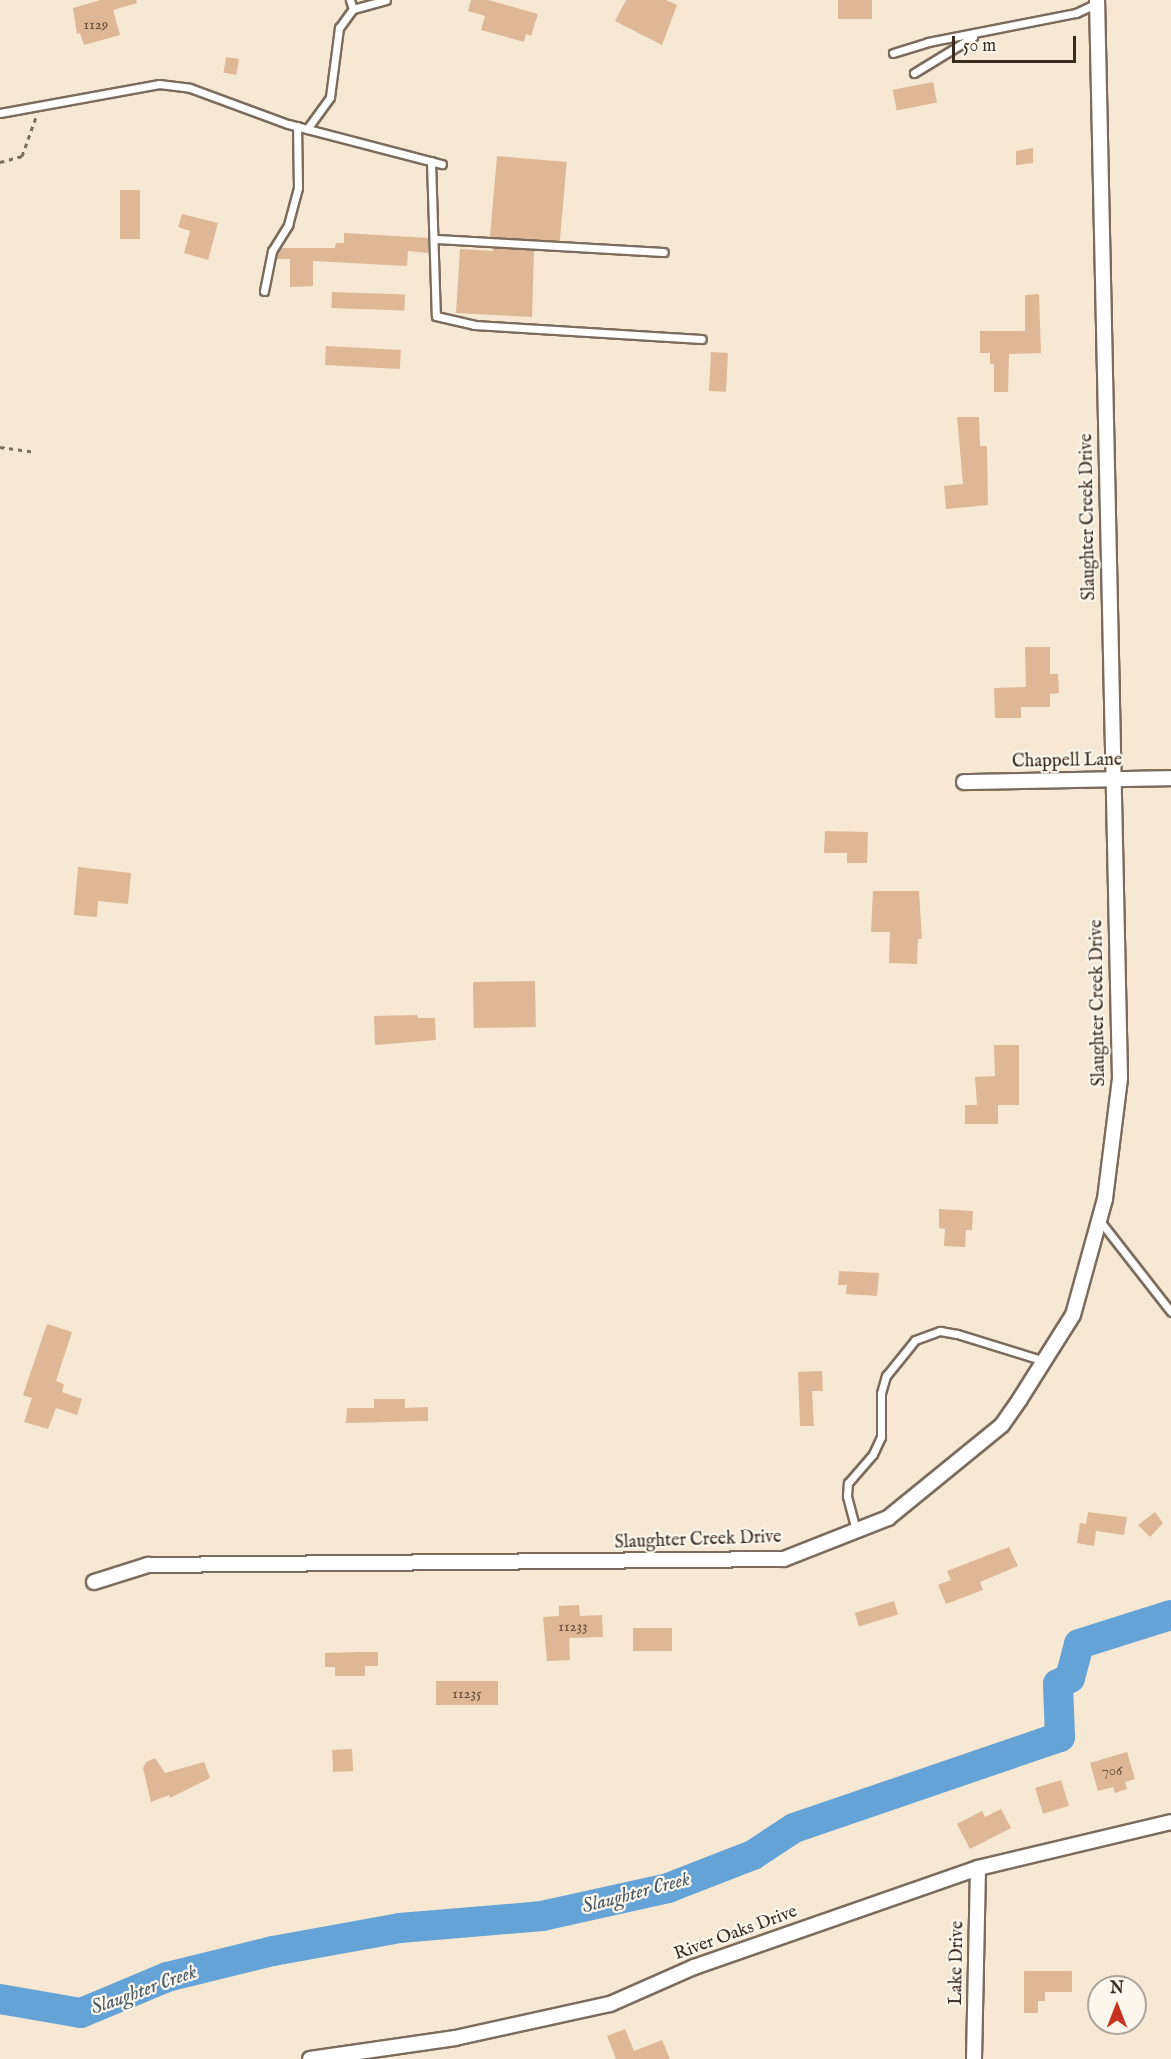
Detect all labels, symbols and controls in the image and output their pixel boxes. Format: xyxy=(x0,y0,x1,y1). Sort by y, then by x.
house number: 1129 xyxy=(84,16,108,34)
scale bar xyxy=(955,24,1080,62)
text: 50 m xyxy=(963,35,996,58)
street label: Slaughter Creek Drive xyxy=(1077,433,1101,601)
street label: Chappell Lane xyxy=(1012,750,1122,774)
street label: Slaughter Creek Drive xyxy=(1087,919,1111,1087)
street label: Slaughter Creek Drive xyxy=(614,1527,782,1555)
house number: 11233 xyxy=(558,1618,588,1636)
house number: 11235 xyxy=(452,1685,482,1703)
house number: 706 xyxy=(1102,1762,1122,1780)
water label: Slaughter Creek xyxy=(579,1867,693,1919)
street label: River Oaks Drive xyxy=(671,1902,801,1966)
street label: Lake Drive xyxy=(946,1921,970,2005)
water label: Slaughter Creek xyxy=(88,1960,200,2020)
north arrow xyxy=(1087,1975,1147,2035)
text: N xyxy=(1110,1979,1124,1999)

